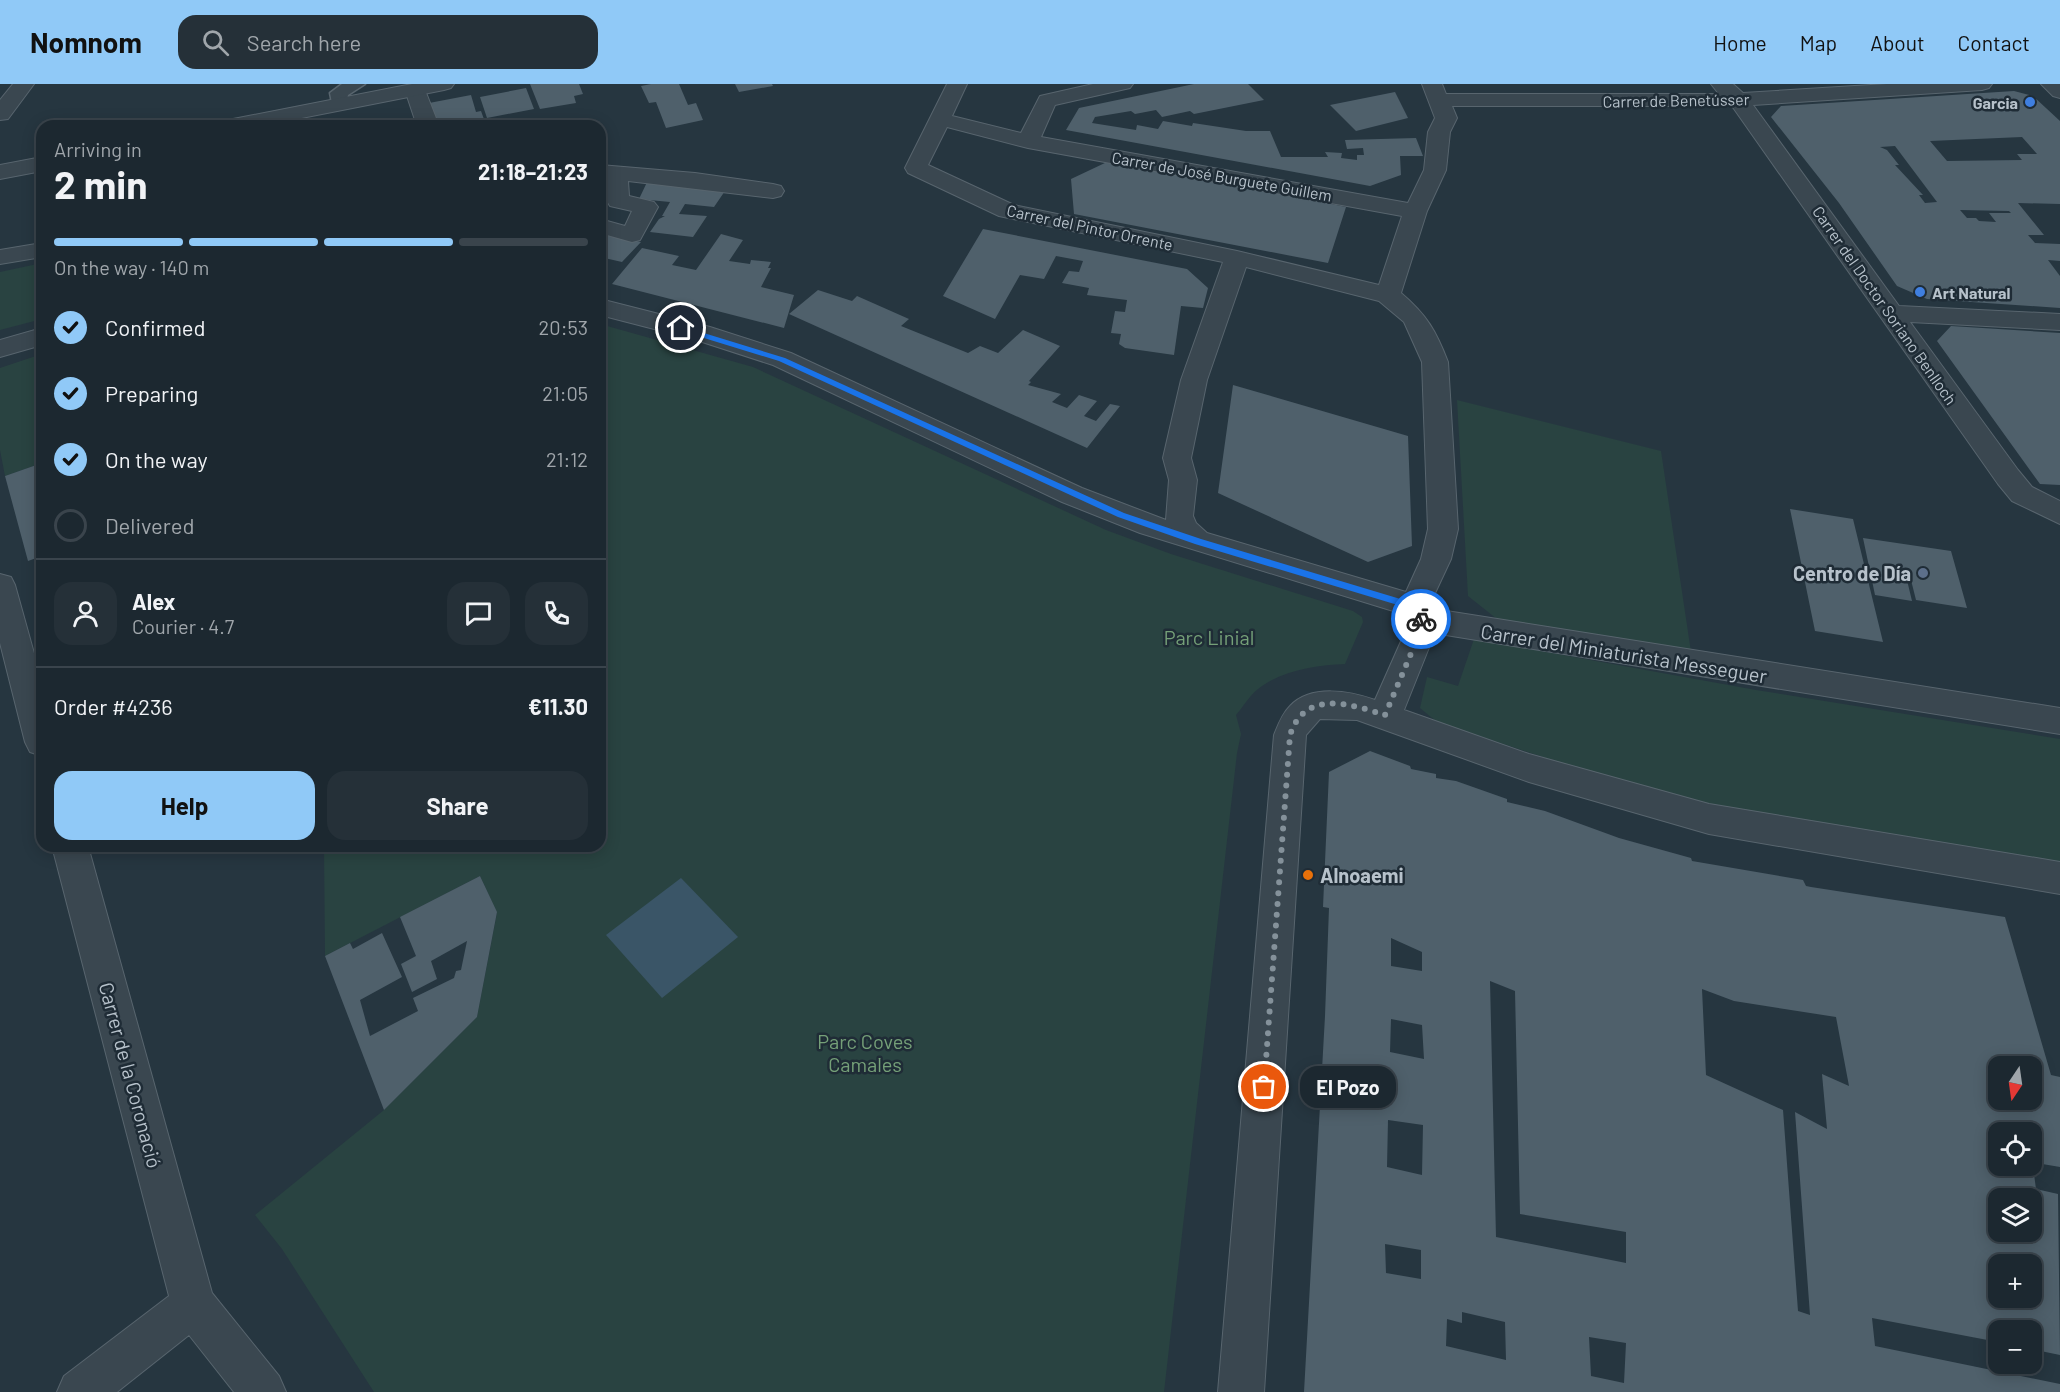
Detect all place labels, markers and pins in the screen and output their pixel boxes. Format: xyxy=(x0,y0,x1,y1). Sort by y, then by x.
place label: Garcia xyxy=(1973,93,2018,112)
marker: Garcia xyxy=(2023,95,2037,109)
place label: Art Natural xyxy=(1932,283,2010,302)
marker: Art Natural xyxy=(1913,285,1927,299)
pin xyxy=(655,302,706,353)
place label: Centro de Día xyxy=(1793,561,1911,585)
marker: Centro de Día xyxy=(1916,566,1930,580)
place label: Alnoaemi xyxy=(1320,863,1404,887)
marker: Alnoaemi xyxy=(1301,868,1315,882)
pin xyxy=(1238,1061,1289,1112)
callout: El Pozo xyxy=(1300,1066,1396,1108)

